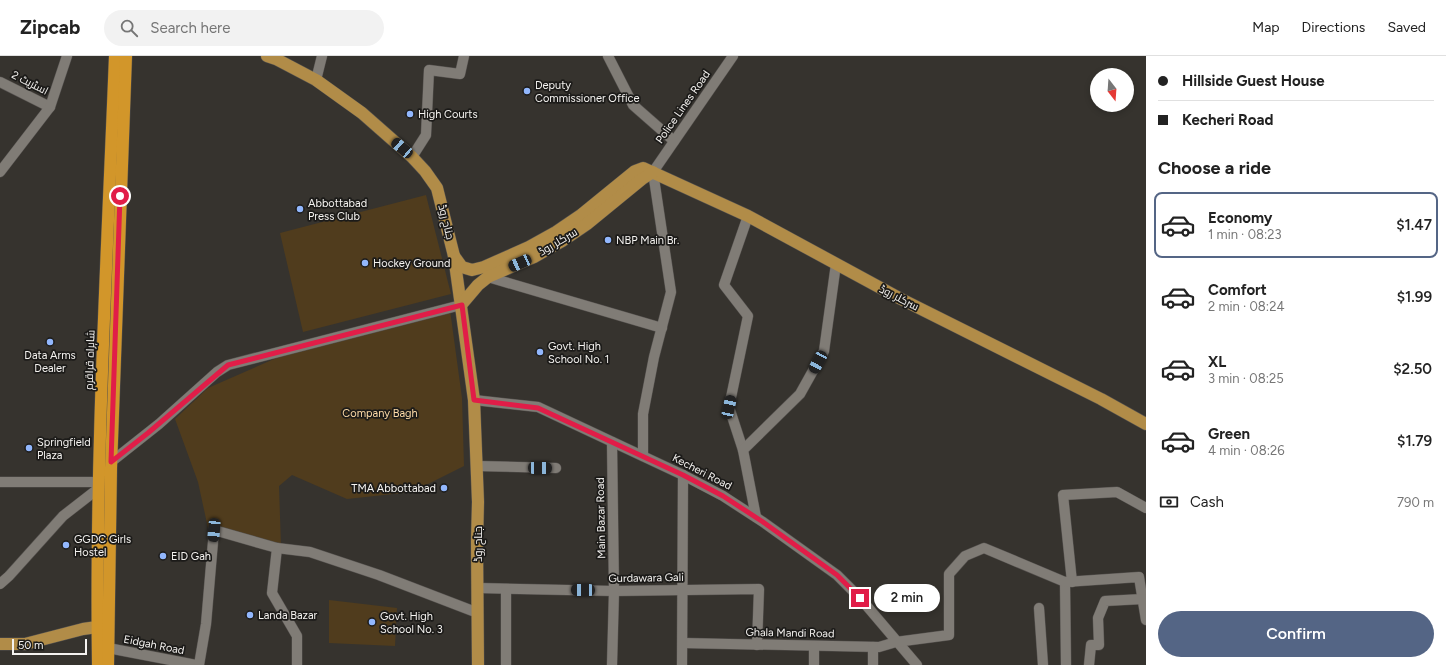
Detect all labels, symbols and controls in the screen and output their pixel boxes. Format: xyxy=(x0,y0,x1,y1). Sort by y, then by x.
search box xyxy=(104,10,384,46)
text: Zipcab xyxy=(20,16,80,39)
icon: search xyxy=(118,17,140,39)
text: Search here xyxy=(150,19,230,37)
text: Map xyxy=(1252,19,1280,36)
text: Directions xyxy=(1302,19,1365,36)
text: Saved xyxy=(1387,19,1426,36)
street label: اسٹریٹ 2 xyxy=(10,68,50,98)
street label: Police Lines Road xyxy=(653,68,713,146)
north arrow xyxy=(1090,68,1134,112)
map controls xyxy=(1090,68,1134,112)
text: Hillside Guest House xyxy=(1182,72,1325,90)
place label: Deputy Commissioner Office xyxy=(535,79,640,105)
marker: Deputy Commissioner Office xyxy=(522,86,532,96)
place label: High Courts xyxy=(418,108,478,121)
marker: High Courts xyxy=(405,109,415,119)
text: Kecheri Road xyxy=(1182,111,1273,129)
car xyxy=(389,136,415,160)
text: Choose a ride xyxy=(1158,157,1271,179)
route start xyxy=(111,187,129,205)
place label: Abbottabad Press Club xyxy=(308,197,367,223)
street label: جناح روڈ xyxy=(434,203,457,241)
marker: Abbottabad Press Club xyxy=(295,204,305,214)
icon: car xyxy=(1160,207,1196,243)
text: Economy xyxy=(1208,209,1273,227)
text: $1.47 xyxy=(1396,216,1432,234)
street label: سرکلر روڈ xyxy=(536,225,580,259)
text: 1 min · 08:23 xyxy=(1208,227,1282,242)
place label: NBP Main Br. xyxy=(616,234,679,247)
marker: NBP Main Br. xyxy=(603,235,613,245)
car xyxy=(507,253,533,273)
place label: Hockey Ground xyxy=(373,257,450,270)
marker: Hockey Ground xyxy=(360,258,370,268)
icon: car xyxy=(1160,279,1196,315)
text: Comfort xyxy=(1208,281,1267,299)
street label: سرکلر روڈ xyxy=(877,283,921,313)
text: $1.99 xyxy=(1397,288,1432,306)
text: 2 min · 08:24 xyxy=(1208,299,1284,314)
street label: شاہراہ قراقرم xyxy=(82,330,99,390)
marker: Data Arms Dealer xyxy=(45,337,55,347)
place label: Govt. High School No. 1 xyxy=(548,340,609,366)
marker: Govt. High School No. 1 xyxy=(535,347,545,357)
place label: Data Arms Dealer xyxy=(24,349,76,375)
car xyxy=(807,349,829,375)
icon: car xyxy=(1160,351,1196,387)
text: XL xyxy=(1208,353,1226,371)
text: $2.50 xyxy=(1393,360,1432,378)
text: 3 min · 08:25 xyxy=(1208,371,1284,386)
car xyxy=(721,394,737,420)
park label: Company Bagh xyxy=(342,407,418,420)
icon: car xyxy=(1160,423,1196,459)
text: Green xyxy=(1208,425,1250,443)
text: $1.79 xyxy=(1397,432,1432,450)
place label: Springfield Plaza xyxy=(37,436,91,462)
marker: Springfield Plaza xyxy=(24,443,34,453)
text: 4 min · 08:26 xyxy=(1208,443,1285,458)
street label: Kecheri Road xyxy=(670,451,734,493)
car xyxy=(528,462,552,474)
street label: Main Bazar Road xyxy=(594,477,608,559)
place label: TMA Abbottabad xyxy=(351,482,436,495)
marker: TMA Abbottabad xyxy=(439,483,449,493)
icon: cash xyxy=(1158,491,1180,513)
text: Cash xyxy=(1190,493,1224,511)
text: 790 m xyxy=(1397,495,1434,510)
car xyxy=(207,518,221,542)
street label: جناح روڈ xyxy=(472,526,486,562)
place label: GGDC Girls Hostel xyxy=(74,533,131,559)
marker: GGDC Girls Hostel xyxy=(61,540,71,550)
place label: EID Gah xyxy=(171,550,211,563)
marker: EID Gah xyxy=(158,551,168,561)
street label: Gurdawara Gali xyxy=(608,571,684,585)
car xyxy=(571,584,595,596)
callout: 2 min xyxy=(874,584,940,612)
route end xyxy=(851,589,869,607)
text: 2 min xyxy=(891,590,923,605)
place label: Landa Bazar xyxy=(258,609,318,622)
marker: Landa Bazar xyxy=(245,610,255,620)
place label: Govt. High School No. 3 xyxy=(380,610,443,636)
button: Confirm xyxy=(1158,611,1434,657)
marker: Govt. High School No. 3 xyxy=(367,617,377,627)
street label: Ghala Mandi Road xyxy=(745,626,835,640)
street label: Eidgah Road xyxy=(122,633,186,657)
scale bar xyxy=(12,637,87,656)
text: 50 m xyxy=(18,639,43,652)

